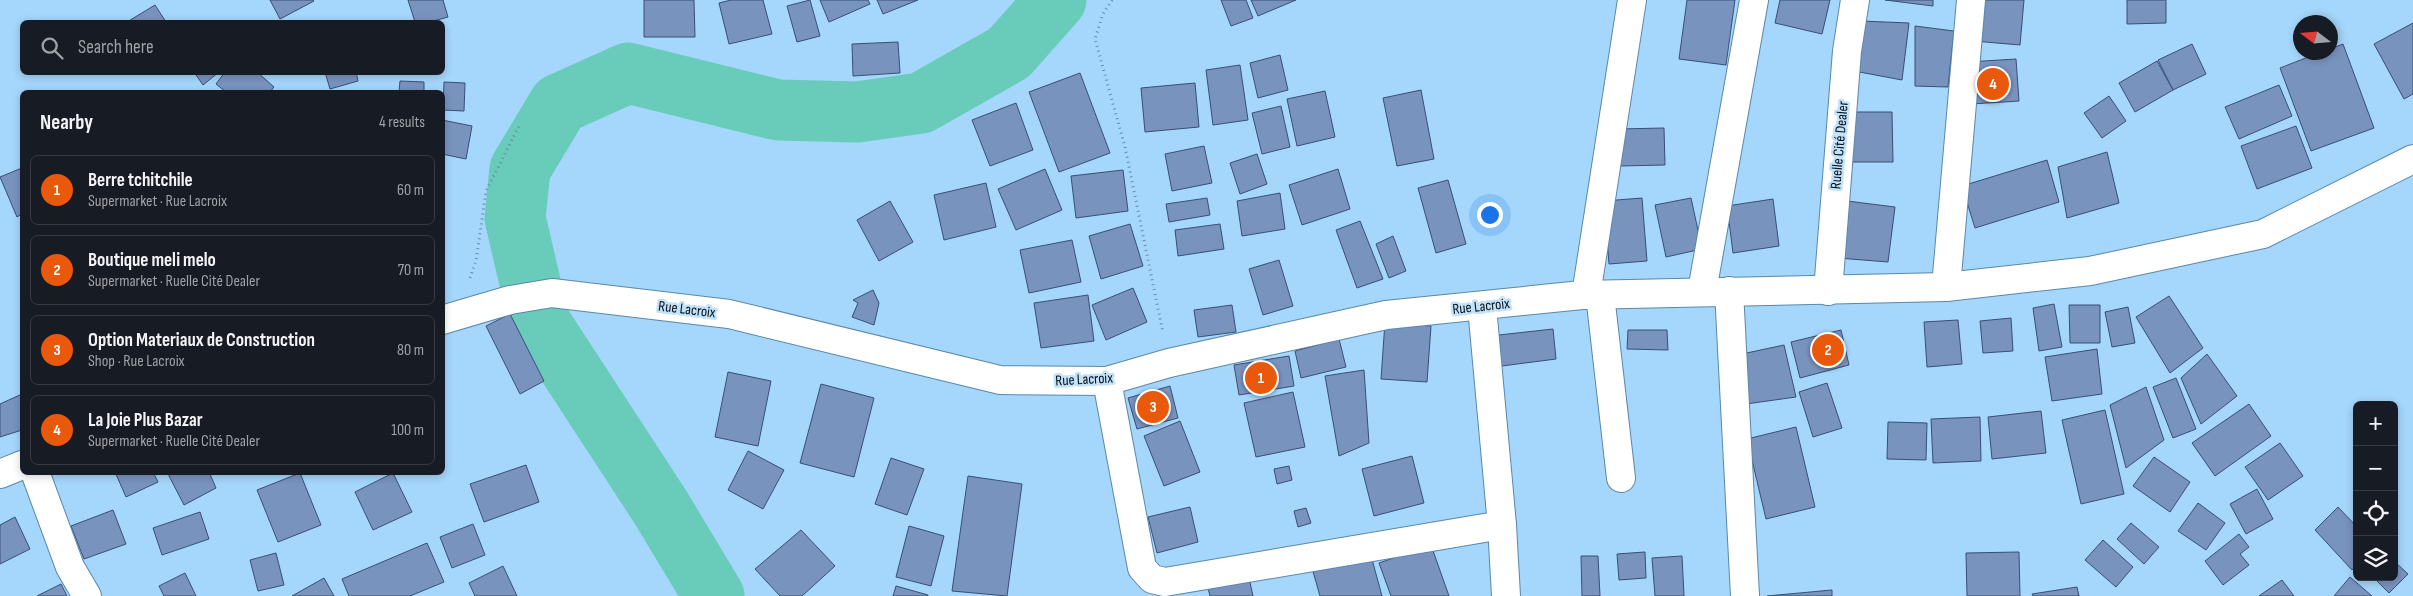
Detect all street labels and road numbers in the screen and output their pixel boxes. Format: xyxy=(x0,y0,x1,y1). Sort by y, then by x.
street label: Ruelle Cité Dealer xyxy=(1826,99,1853,190)
street label: Rue Lacroix xyxy=(1451,294,1511,319)
street label: Rue Lacroix xyxy=(657,297,717,322)
street label: Rue Lacroix xyxy=(1055,368,1114,390)

